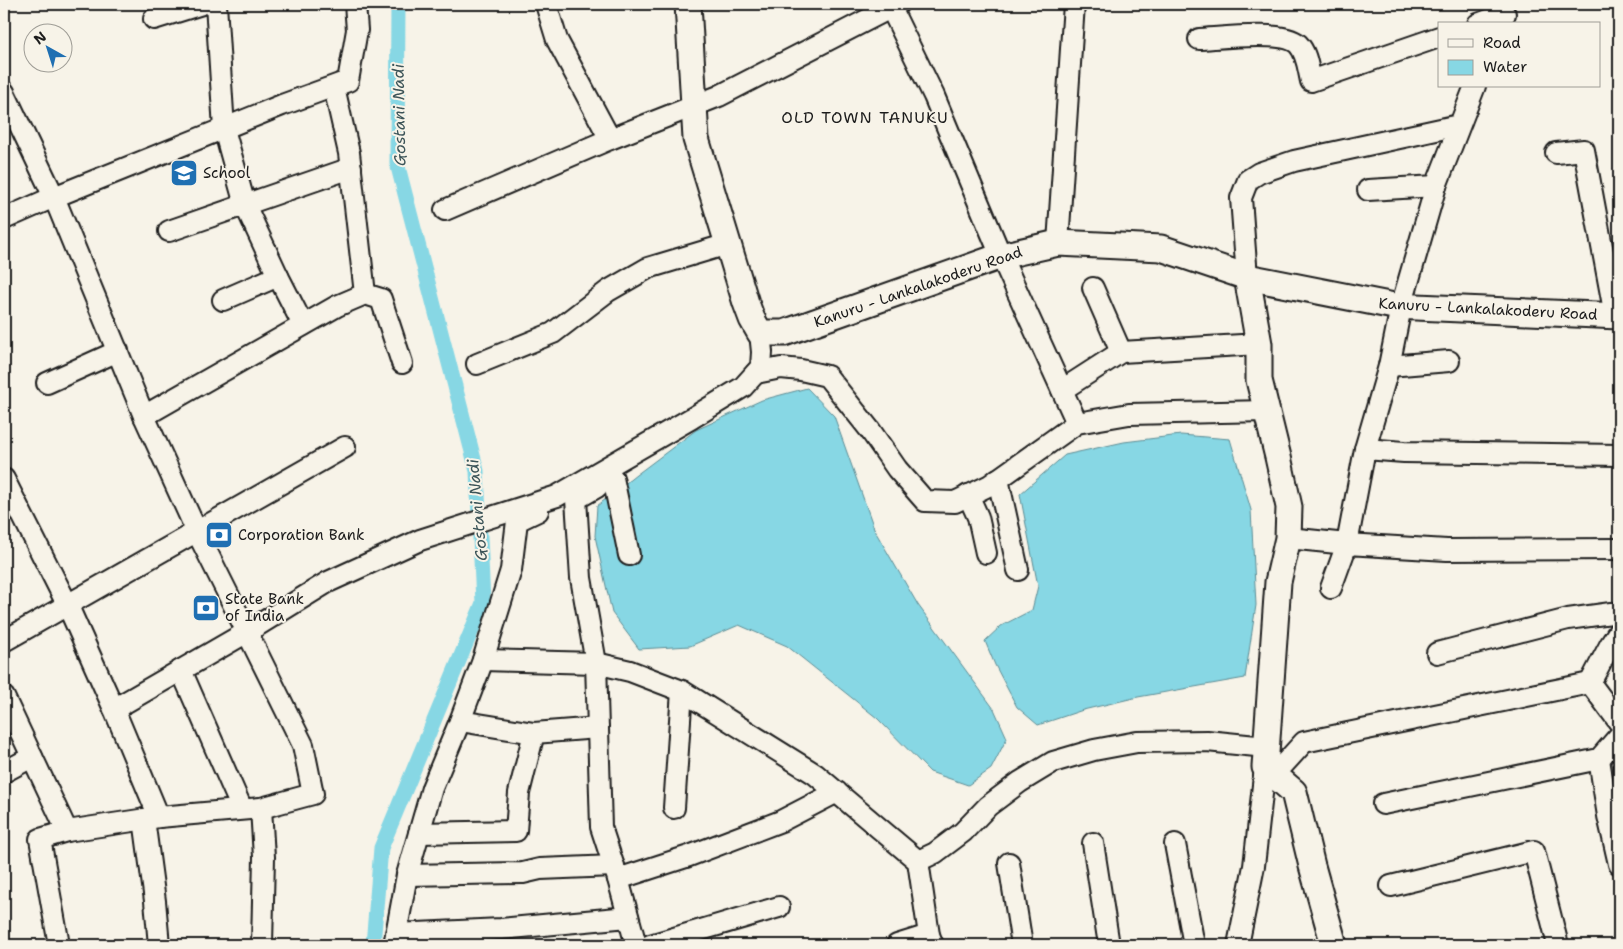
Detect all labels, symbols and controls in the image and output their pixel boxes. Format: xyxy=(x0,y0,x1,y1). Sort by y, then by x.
north arrow xyxy=(22,22,72,72)
legend xyxy=(1438,22,1600,88)
text: N xyxy=(30,27,50,48)
text: Road xyxy=(1483,33,1521,53)
text: Water xyxy=(1483,57,1527,77)
water label: Gostani Nadi xyxy=(388,63,410,166)
district label: OLD TOWN TANUKU xyxy=(781,107,949,128)
school or university icon: School xyxy=(169,158,199,188)
place label: School xyxy=(203,163,251,183)
street label: Kanuru - Lankalakoderu Road xyxy=(811,242,1025,332)
street label: Kanuru - Lankalakoderu Road xyxy=(1378,293,1599,325)
water label: Gostani Nadi xyxy=(462,458,492,562)
bank icon: Corporation Bank xyxy=(204,520,234,550)
place label: Corporation Bank xyxy=(238,525,365,545)
place label: State Bank of India xyxy=(225,589,304,626)
bank icon: State Bank of India xyxy=(191,593,221,623)

